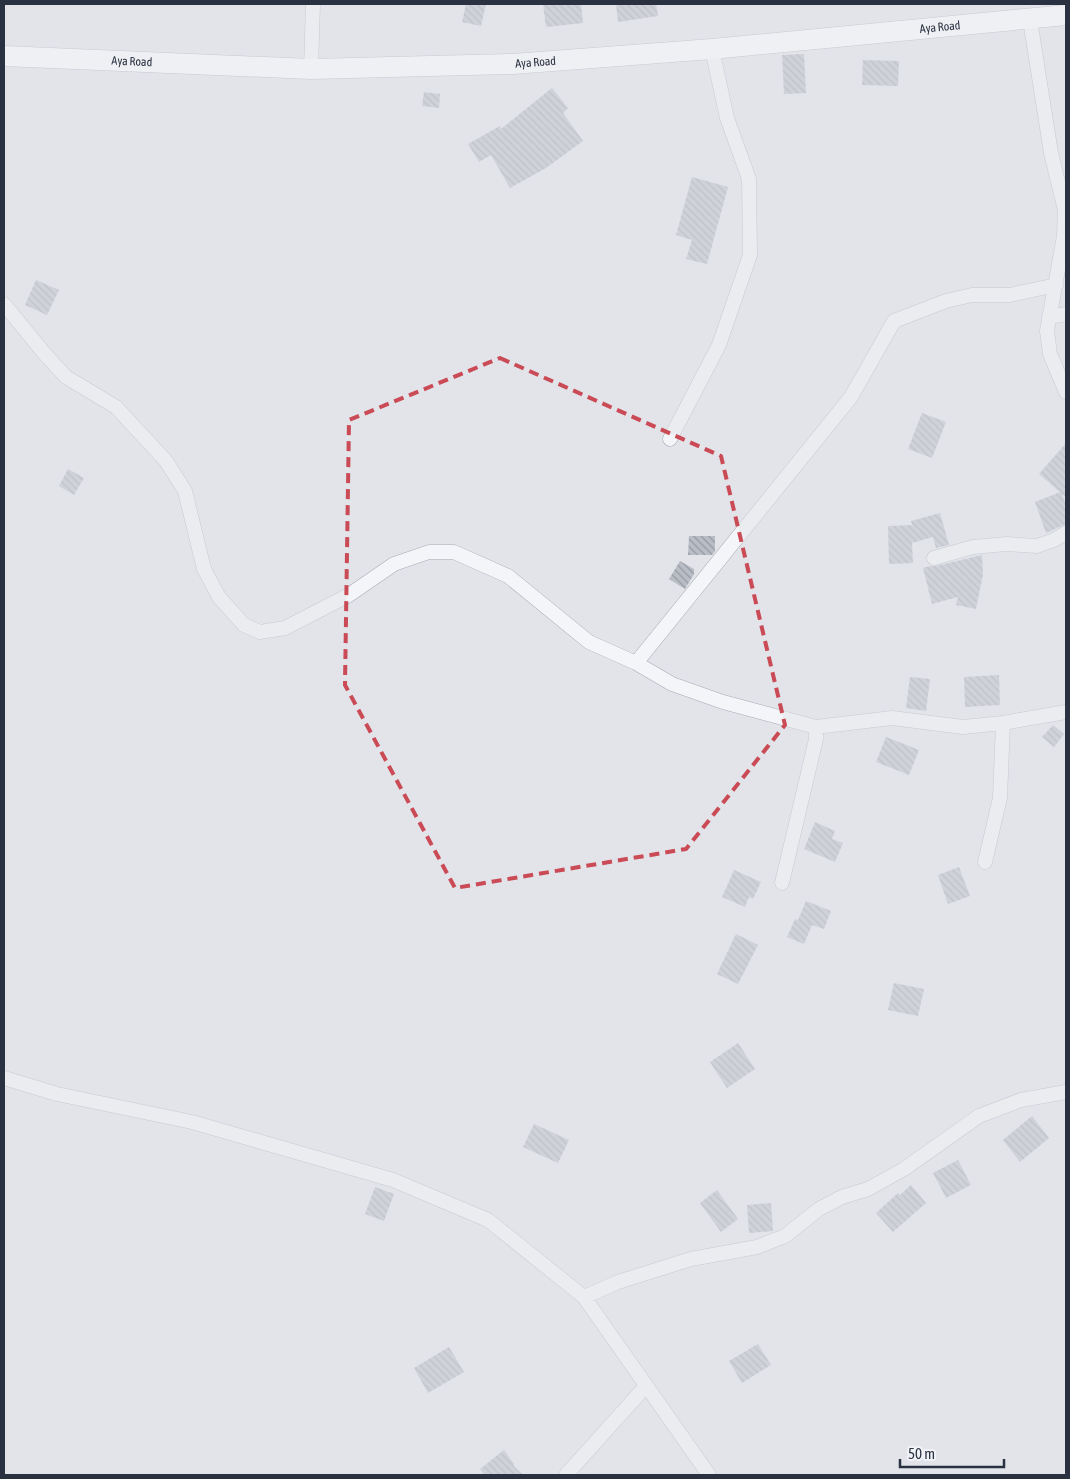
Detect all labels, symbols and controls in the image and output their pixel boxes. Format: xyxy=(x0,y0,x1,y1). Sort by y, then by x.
street label: Aya Road xyxy=(919,18,961,36)
street label: Aya Road xyxy=(111,54,153,69)
street label: Aya Road xyxy=(515,54,557,71)
scale bar xyxy=(900,1436,1004,1468)
text: 50 m xyxy=(908,1445,935,1462)

